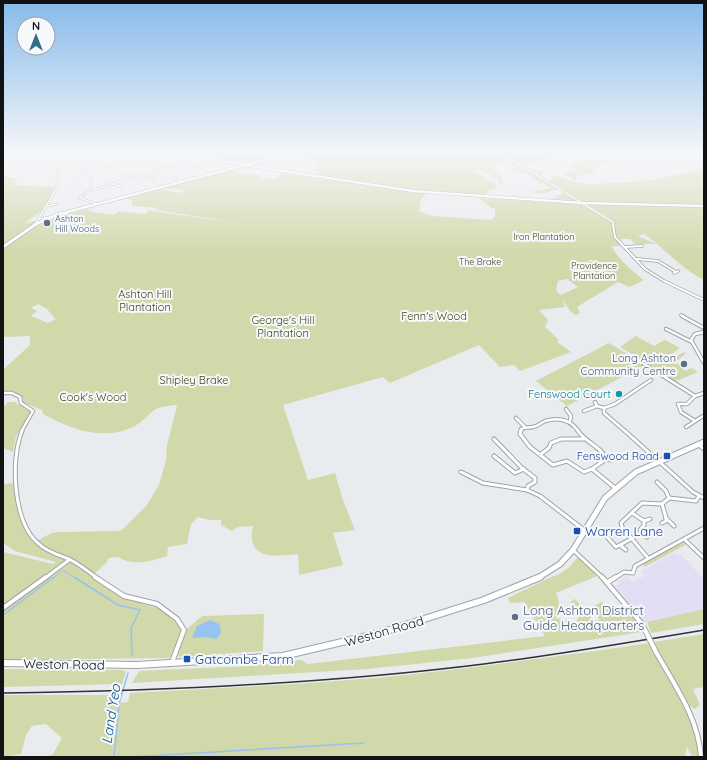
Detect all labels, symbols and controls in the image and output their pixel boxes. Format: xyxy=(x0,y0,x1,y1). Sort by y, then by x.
north arrow xyxy=(16,16,56,56)
text: N xyxy=(32,19,40,33)
place label: Ashton Hill Woods xyxy=(55,213,99,234)
marker: Ashton Hill Woods xyxy=(42,218,52,228)
park label: Iron Plantation xyxy=(514,231,574,242)
park label: The Brake xyxy=(459,256,501,267)
park label: Providence Plantation xyxy=(571,260,617,281)
park label: Ashton Hill Plantation xyxy=(118,287,172,314)
park label: Fenn's Wood xyxy=(401,309,467,323)
park label: George's Hill Plantation xyxy=(251,313,315,340)
place label: Long Ashton Community Centre xyxy=(580,351,676,378)
marker: Long Ashton Community Centre xyxy=(679,359,689,369)
park label: Shipley Brake xyxy=(159,373,229,387)
place label: Fenswood Court xyxy=(528,387,611,401)
marker: Fenswood Court xyxy=(614,389,624,399)
park label: Cook's Wood xyxy=(59,390,127,404)
place label: Fenswood Road xyxy=(577,449,659,463)
marker: Fenswood Road xyxy=(662,451,672,461)
place label: Warren Lane xyxy=(585,523,663,539)
marker: Warren Lane xyxy=(572,526,582,536)
place label: Long Ashton District Guide Headquarters xyxy=(523,602,644,633)
street label: Weston Road xyxy=(343,612,425,650)
marker: Long Ashton District Guide Headquarters xyxy=(510,612,520,622)
place label: Gatcombe Farm xyxy=(195,651,294,667)
marker: Gatcombe Farm xyxy=(182,654,192,664)
street label: Weston Road xyxy=(23,655,105,673)
water label: Land Yeo xyxy=(97,682,125,745)

